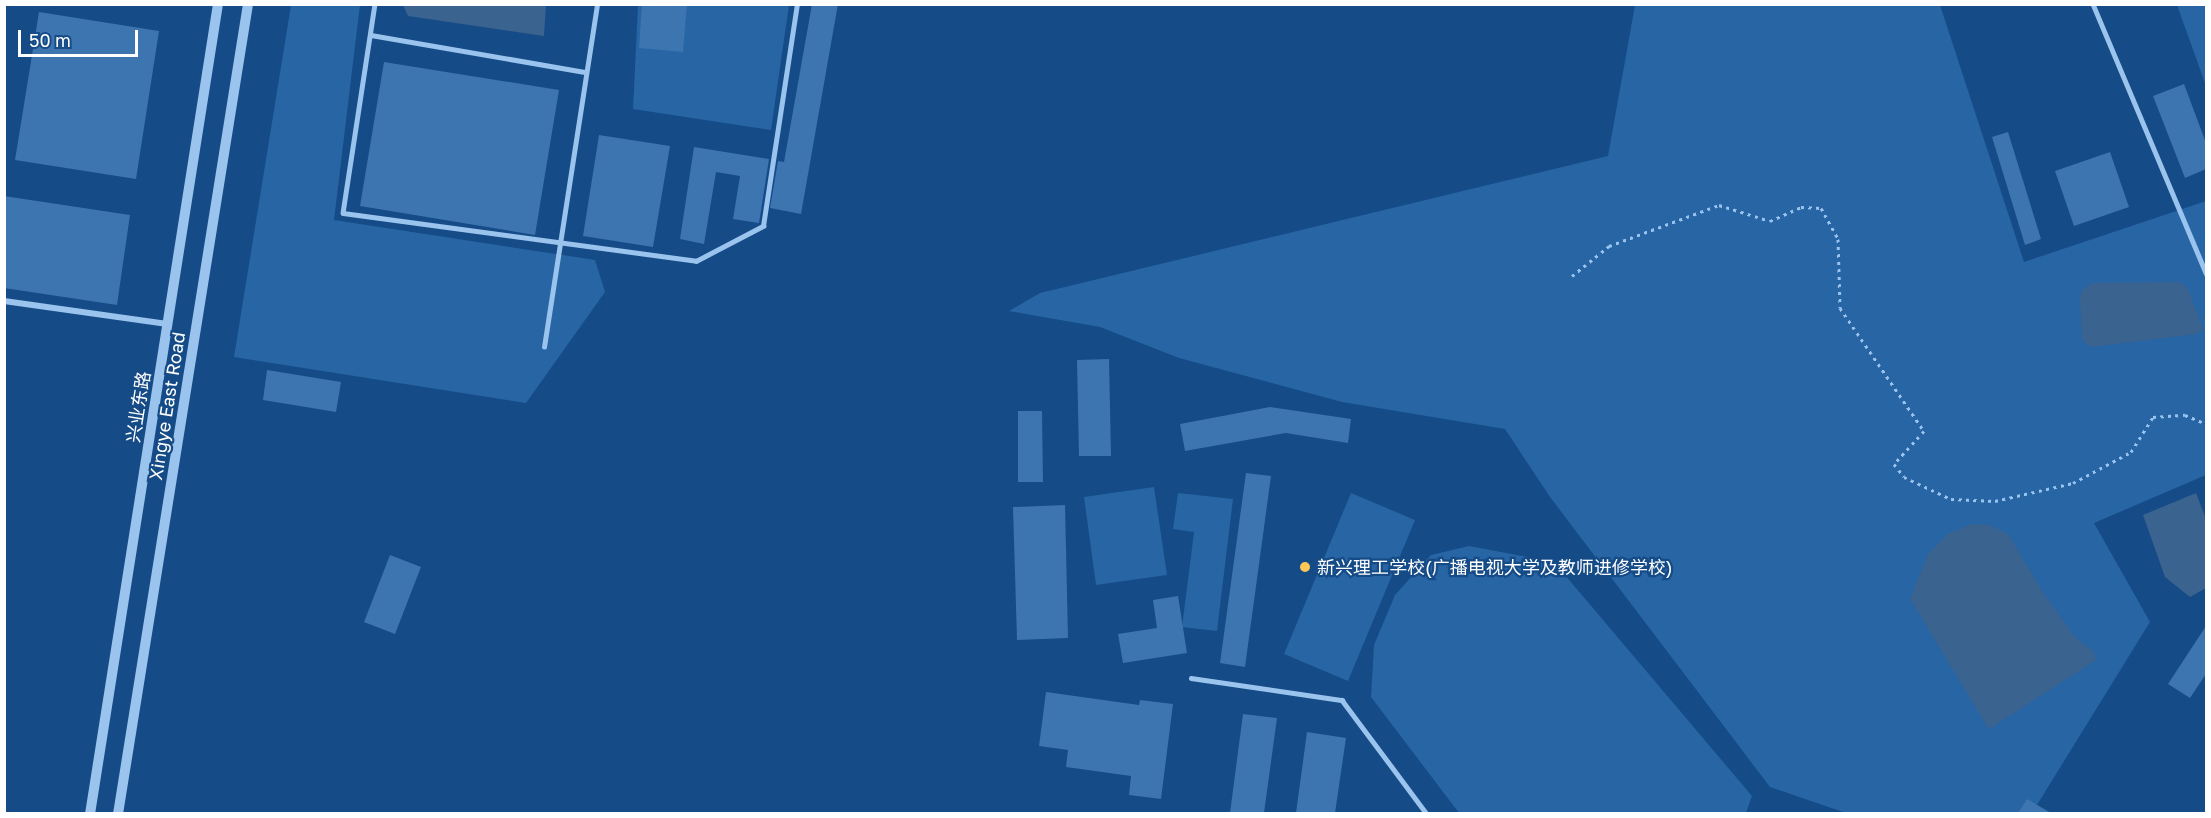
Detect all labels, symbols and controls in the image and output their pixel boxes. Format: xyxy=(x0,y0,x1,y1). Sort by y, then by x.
scale bar xyxy=(21,18,141,56)
text: 50 m xyxy=(29,29,71,51)
street label: Xingye East Road xyxy=(145,330,189,482)
street label: 兴业东路 xyxy=(122,370,154,444)
place label: 新兴理工学校(广播电视大学及教师进修学校) xyxy=(1317,556,1673,578)
marker: 新兴理工学校(广播电视大学及教师进修学校) xyxy=(1298,560,1312,574)

